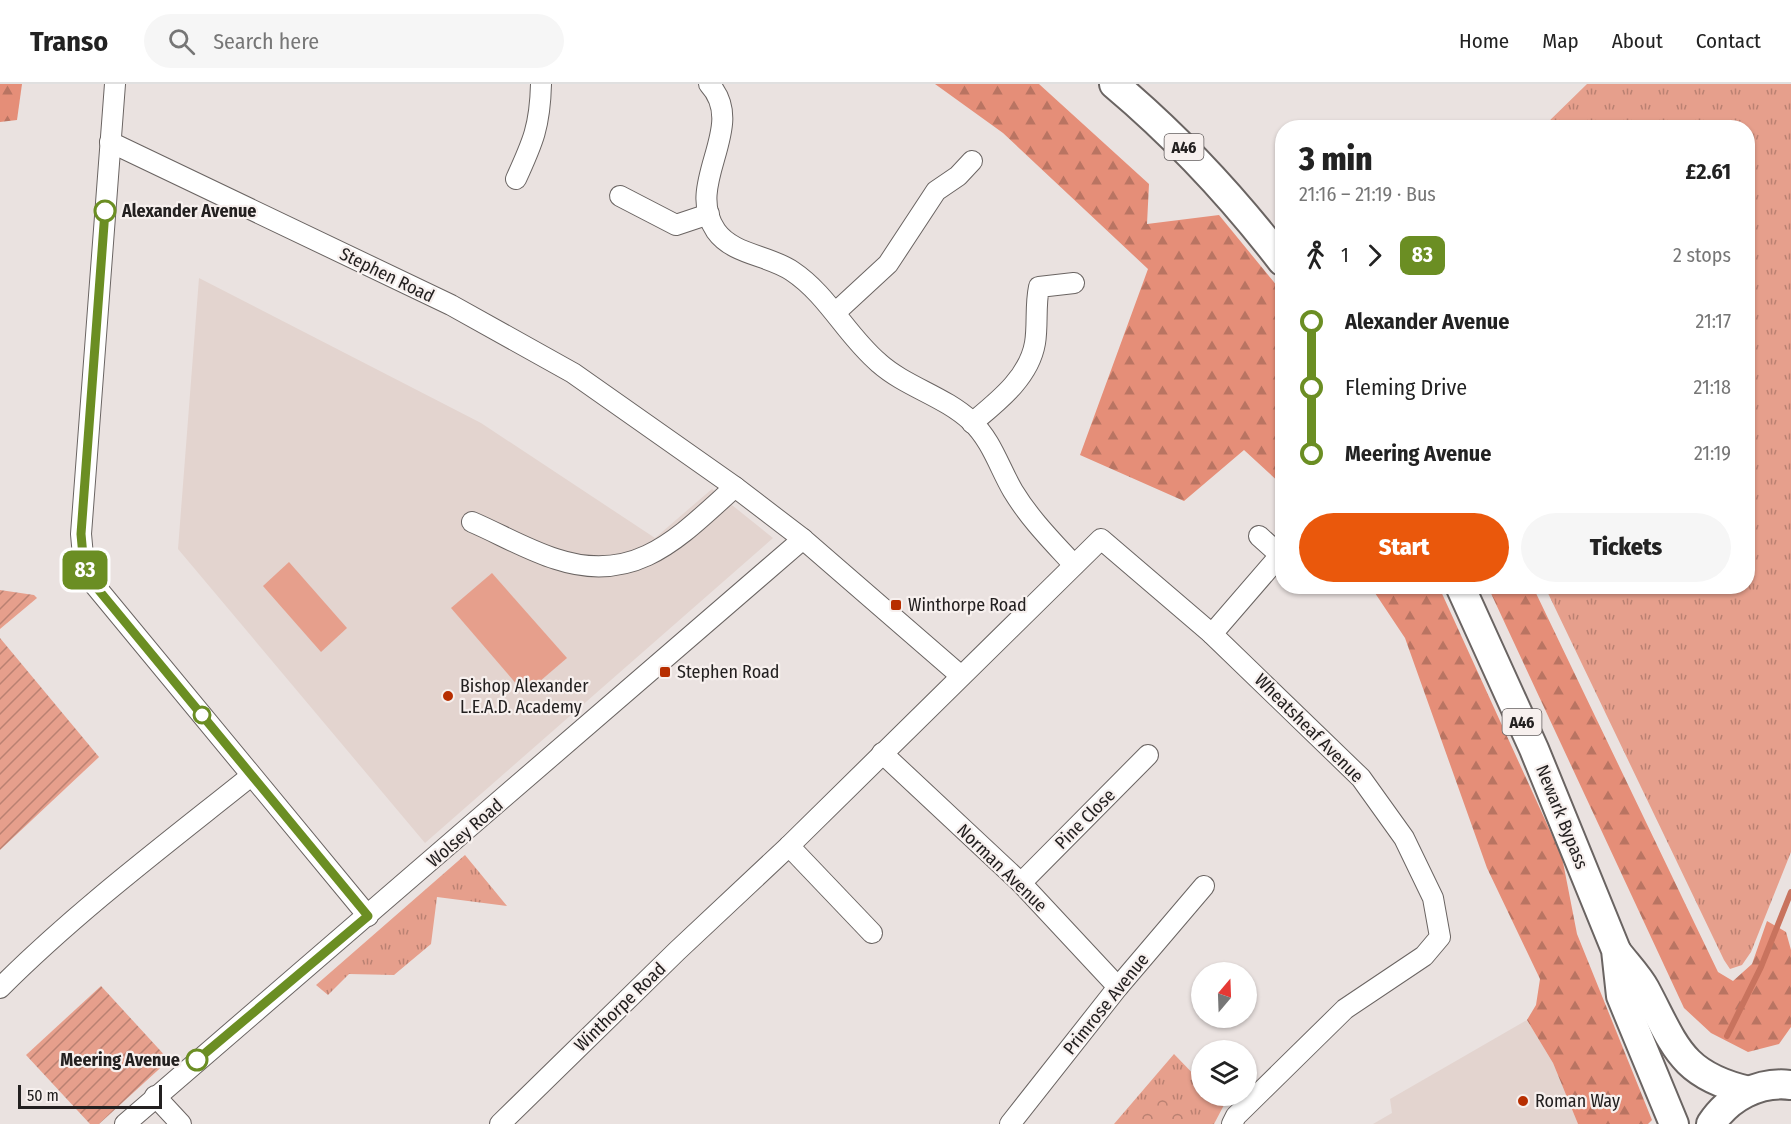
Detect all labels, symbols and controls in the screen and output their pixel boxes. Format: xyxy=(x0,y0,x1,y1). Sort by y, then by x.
search box xyxy=(144,14,564,68)
text: Transo xyxy=(30,25,108,58)
icon: search xyxy=(165,25,198,58)
text: Search here xyxy=(213,28,319,55)
text: Home xyxy=(1459,28,1509,54)
text: Map xyxy=(1542,28,1579,54)
text: About xyxy=(1612,28,1663,54)
text: Contact xyxy=(1696,28,1761,54)
road number: A46 xyxy=(1164,134,1204,160)
text: 3 min xyxy=(1299,139,1372,179)
text: £2.61 xyxy=(1686,158,1731,185)
text: 21:16 – 21:19 · Bus xyxy=(1299,182,1436,206)
marker: Alexander Avenue xyxy=(94,200,116,222)
place label: Alexander Avenue xyxy=(121,200,256,222)
icon: walk xyxy=(1299,239,1332,272)
icon: forward xyxy=(1358,239,1391,272)
text: 83 xyxy=(1412,242,1433,268)
street label: Stephen Road xyxy=(336,243,438,307)
text: 1 xyxy=(1341,243,1349,267)
text: 2 stops xyxy=(1673,243,1731,267)
text: Alexander Avenue xyxy=(1345,308,1509,335)
text: 21:17 xyxy=(1696,309,1731,333)
text: Fleming Drive xyxy=(1345,374,1467,401)
text: 21:18 xyxy=(1694,375,1731,399)
text: Meering Avenue xyxy=(1345,440,1491,467)
text: 21:19 xyxy=(1694,441,1731,465)
button: Start xyxy=(1299,513,1509,582)
button: Tickets xyxy=(1521,513,1731,582)
line badge: 83 xyxy=(58,550,112,590)
text: 83 xyxy=(74,557,96,583)
place label: Winthorpe Road xyxy=(908,594,1027,616)
marker: Winthorpe Road xyxy=(889,598,903,612)
place label: Stephen Road xyxy=(677,661,779,683)
marker: Stephen Road xyxy=(658,665,672,679)
street label: Wheatsheaf Avenue xyxy=(1250,669,1368,787)
place label: Bishop Alexander L.E.A.D. Academy xyxy=(460,675,589,718)
marker: Bishop Alexander L.E.A.D. Academy xyxy=(441,689,455,703)
unlabelled marker xyxy=(193,706,211,724)
road number: A46 xyxy=(1502,709,1541,735)
street label: Newark Bypass xyxy=(1531,762,1593,873)
street label: Pine Close xyxy=(1050,784,1120,854)
street label: Wolsey Road xyxy=(422,794,508,872)
street label: Norman Avenue xyxy=(952,819,1052,917)
street label: Primrose Avenue xyxy=(1058,949,1154,1059)
street label: Winthorpe Road xyxy=(570,958,670,1056)
north arrow xyxy=(1191,962,1257,1028)
map controls xyxy=(1191,962,1257,1106)
button: layers xyxy=(1191,1040,1257,1106)
place label: Meering Avenue xyxy=(60,1049,180,1071)
marker: Meering Avenue xyxy=(186,1049,208,1071)
scale bar xyxy=(18,1082,162,1110)
text: 50 m xyxy=(27,1086,59,1105)
place label: Roman Way xyxy=(1535,1090,1620,1112)
marker: Roman Way xyxy=(1516,1094,1530,1108)

